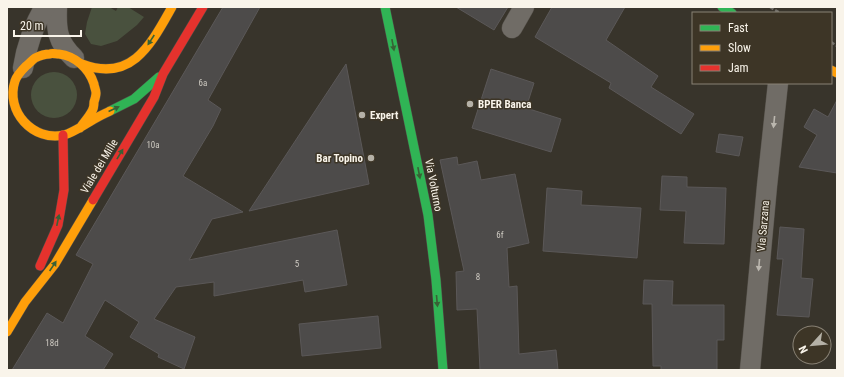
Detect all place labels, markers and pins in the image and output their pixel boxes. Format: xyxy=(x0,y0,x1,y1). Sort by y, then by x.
place label: BPER Banca xyxy=(478,98,531,111)
marker: BPER Banca xyxy=(465,99,475,109)
place label: Expert xyxy=(370,109,399,122)
marker: Expert xyxy=(357,110,367,120)
place label: Bar Topino xyxy=(316,152,364,165)
marker: Bar Topino xyxy=(366,153,376,163)

